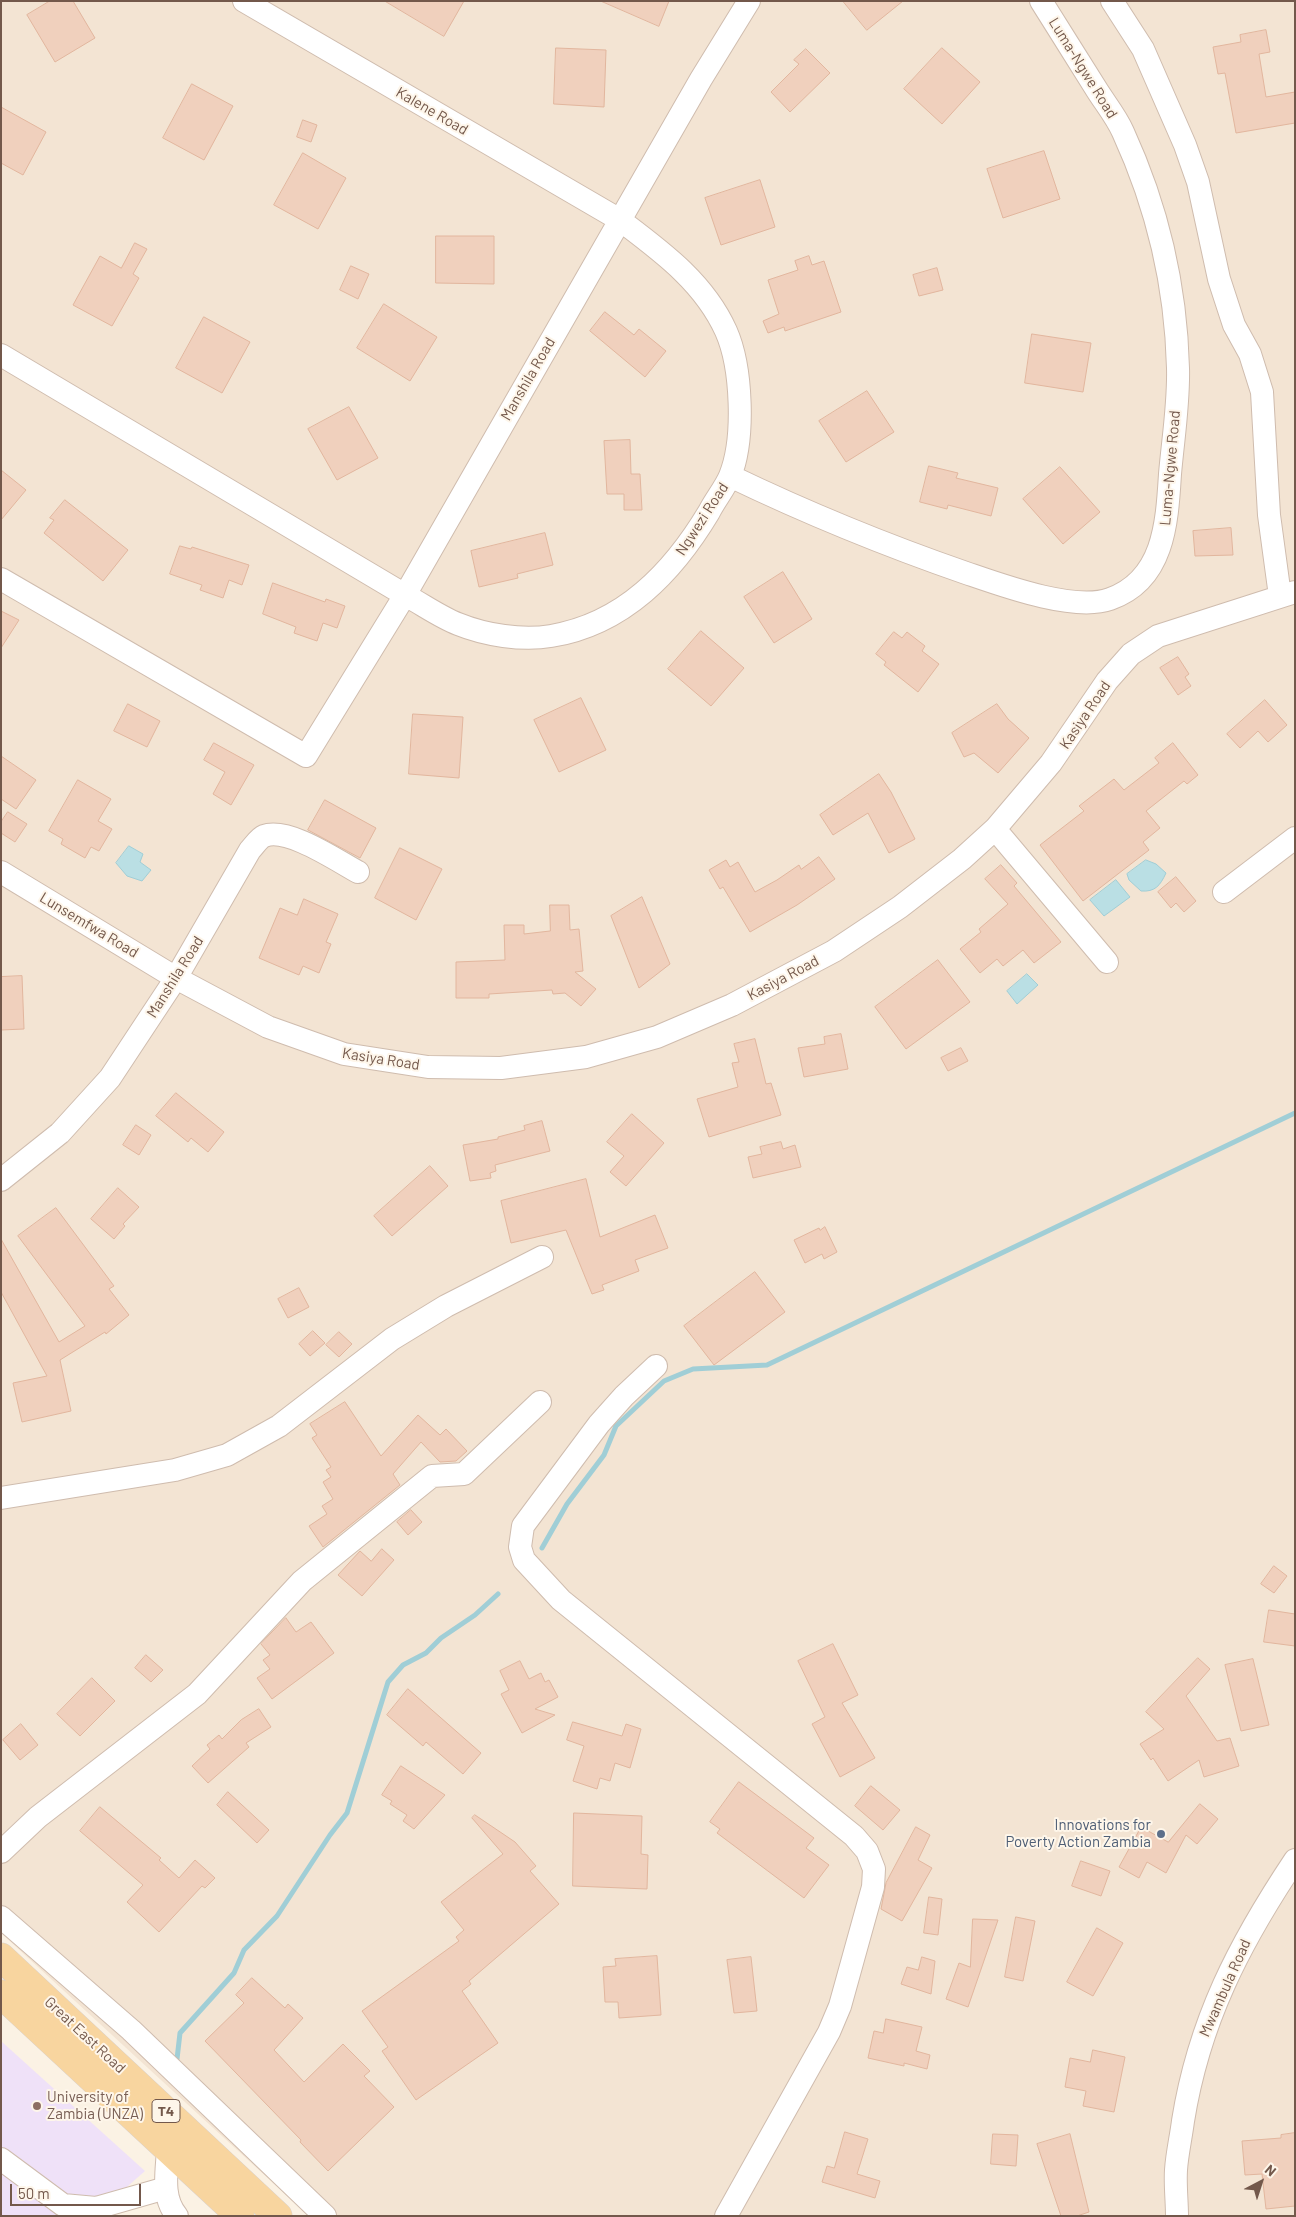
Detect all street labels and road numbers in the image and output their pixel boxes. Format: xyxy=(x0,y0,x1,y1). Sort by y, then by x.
street label: Luma-Ngwe Road xyxy=(1045,14,1121,122)
street label: Kalene Road xyxy=(393,83,471,139)
street label: Manshila Road xyxy=(497,334,559,424)
street label: Luma-Ngwe Road xyxy=(1156,410,1184,526)
street label: Ngwezi Road xyxy=(672,479,732,559)
street label: Kasiya Road xyxy=(1056,677,1114,753)
street label: Lunsemfwa Road xyxy=(36,888,142,962)
street label: Manshila Road xyxy=(143,933,207,1021)
street label: Kasiya Road xyxy=(744,952,822,1004)
street label: Kasiya Road xyxy=(341,1044,421,1074)
street label: Mwambula Road xyxy=(1195,1936,1255,2040)
street label: Great East Road xyxy=(41,1993,129,2077)
road number: T4 xyxy=(152,2100,180,2122)

